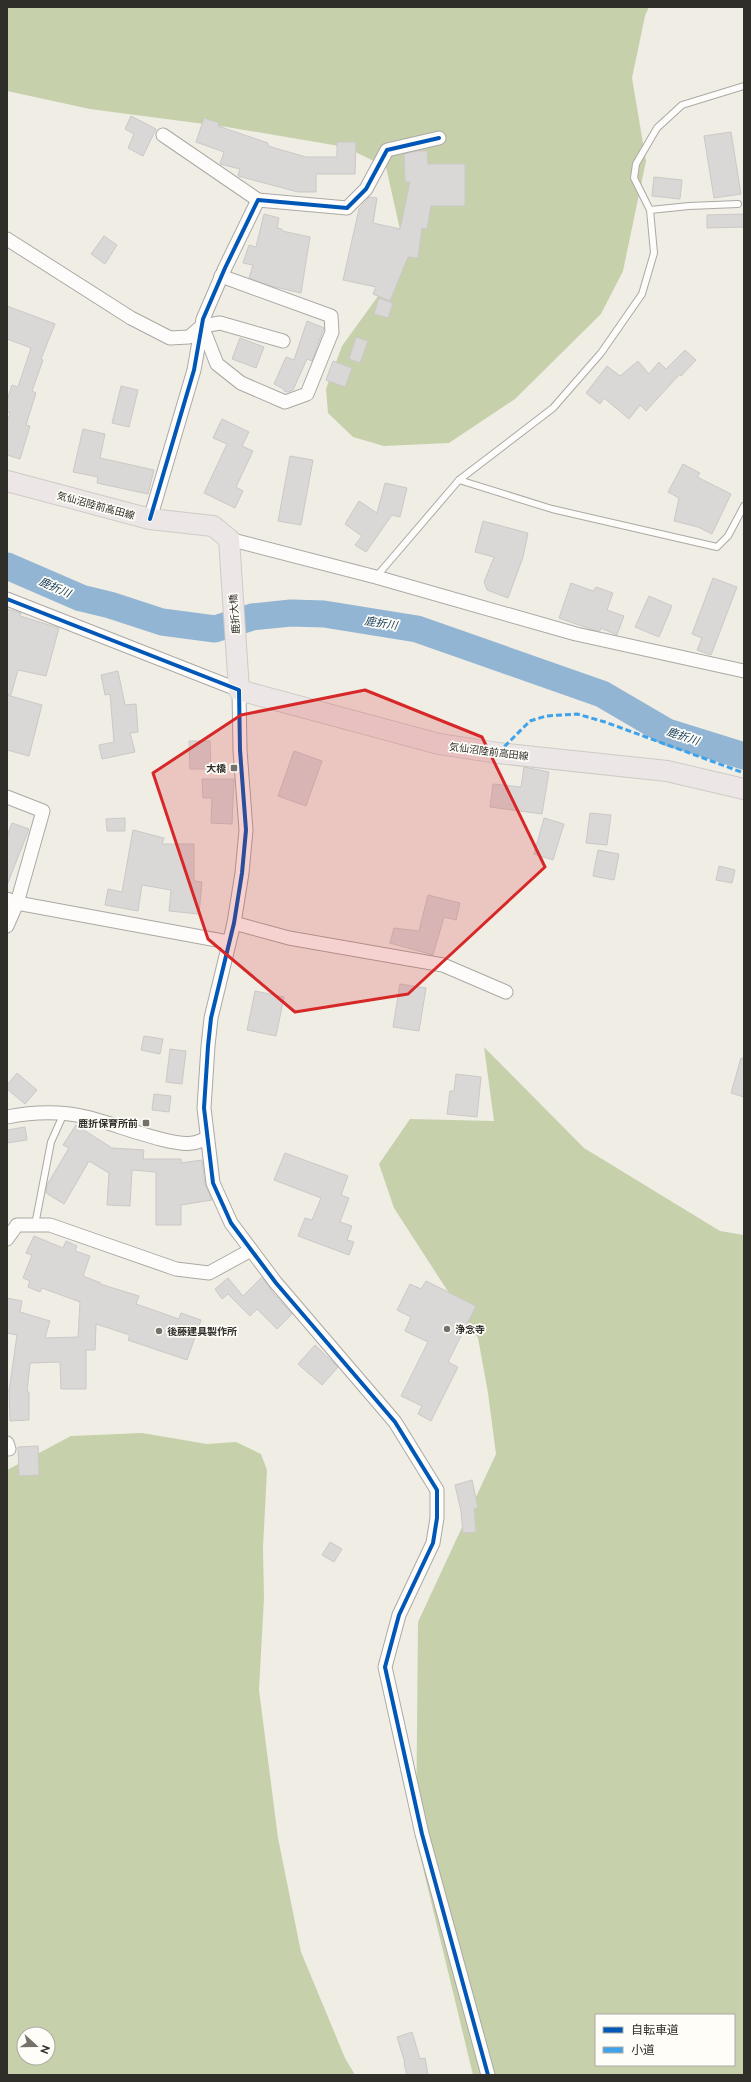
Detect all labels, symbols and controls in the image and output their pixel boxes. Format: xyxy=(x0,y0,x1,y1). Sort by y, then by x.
street label: 気仙沼陸前高田線 xyxy=(56,490,136,521)
water label: 鹿折川 xyxy=(37,575,73,601)
street label: 鹿折大橋 xyxy=(228,594,241,634)
water label: 鹿折川 xyxy=(364,614,399,633)
water label: 鹿折川 xyxy=(665,725,701,748)
street label: 気仙沼陸前高田線 xyxy=(449,741,529,762)
place label: 大橋 xyxy=(206,763,226,774)
marker: 大橋 xyxy=(229,763,239,773)
place label: 鹿折保育所前 xyxy=(78,1118,138,1129)
marker: 鹿折保育所前 xyxy=(141,1118,151,1128)
marker: 浄念寺 xyxy=(442,1324,452,1334)
place label: 浄念寺 xyxy=(455,1324,485,1335)
marker: 後藤建具製作所 xyxy=(154,1326,164,1336)
place label: 後藤建具製作所 xyxy=(167,1326,237,1337)
legend xyxy=(595,2014,735,2066)
text: 自転車道 xyxy=(631,2023,679,2037)
north arrow xyxy=(16,2026,56,2066)
text: N xyxy=(37,2043,52,2056)
text: 小道 xyxy=(631,2043,655,2057)

